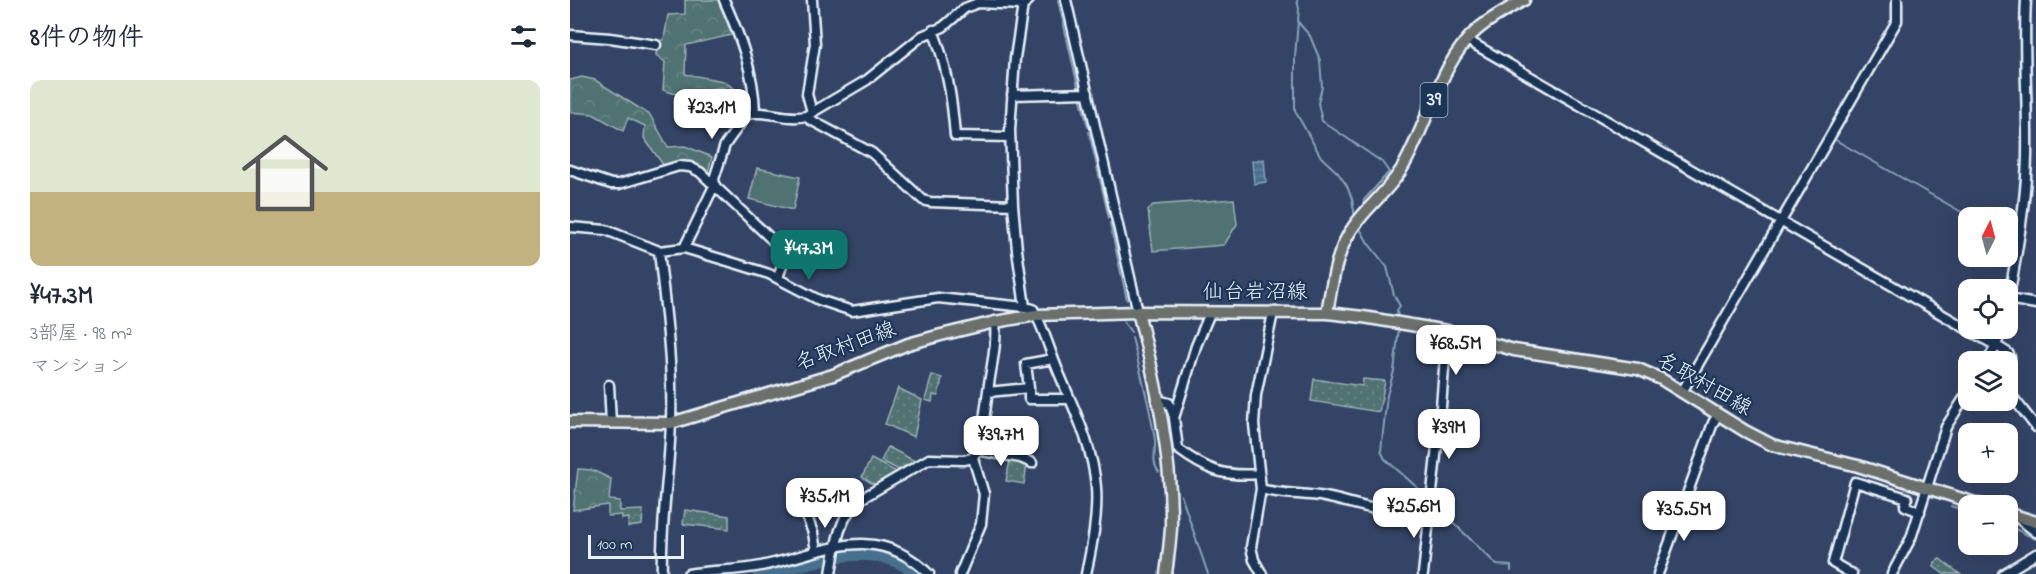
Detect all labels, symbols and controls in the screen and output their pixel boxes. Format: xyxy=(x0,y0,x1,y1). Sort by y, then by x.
text: 8件の物件 xyxy=(30,20,144,58)
icon: filters xyxy=(507,20,540,53)
road number: 39 xyxy=(1420,83,1448,117)
pin: ¥23.1M xyxy=(663,89,761,140)
text: ¥23.1M xyxy=(688,94,736,123)
icon: home xyxy=(231,119,339,227)
north arrow xyxy=(1958,207,2018,267)
map controls xyxy=(1958,207,2018,555)
pin: ¥47.3M xyxy=(760,230,858,281)
text: ¥47.3M xyxy=(785,235,833,264)
text: ¥47.3M xyxy=(30,278,93,316)
street label: 仙台岩沼線 xyxy=(1203,278,1308,308)
button: locate xyxy=(1958,279,2018,339)
street label: 名取村田線 xyxy=(792,315,900,379)
text: 3部屋 · 98 m² xyxy=(30,320,133,349)
pin: ¥68.5M xyxy=(1407,325,1505,376)
text: ¥68.5M xyxy=(1430,330,1482,359)
street label: 名取村田線 xyxy=(1651,346,1757,424)
button: layers xyxy=(1958,351,2018,411)
text: マンション xyxy=(30,353,129,382)
pin: ¥39M xyxy=(1413,409,1485,460)
text: ¥39M xyxy=(1432,414,1466,443)
pin: ¥39.7M xyxy=(952,416,1050,467)
text: ¥39.7M xyxy=(978,421,1024,450)
button: + xyxy=(1958,423,2018,483)
pin: ¥35.1M xyxy=(776,478,874,529)
text: ¥35.1M xyxy=(800,483,850,512)
pin: ¥25.6M xyxy=(1365,488,1463,539)
pin: ¥35.5M xyxy=(1635,491,1733,542)
text: ¥25.6M xyxy=(1387,493,1441,522)
button: − xyxy=(1958,495,2018,555)
text: ¥35.5M xyxy=(1656,496,1712,525)
scale bar xyxy=(588,532,684,560)
text: 100 m xyxy=(597,533,632,557)

